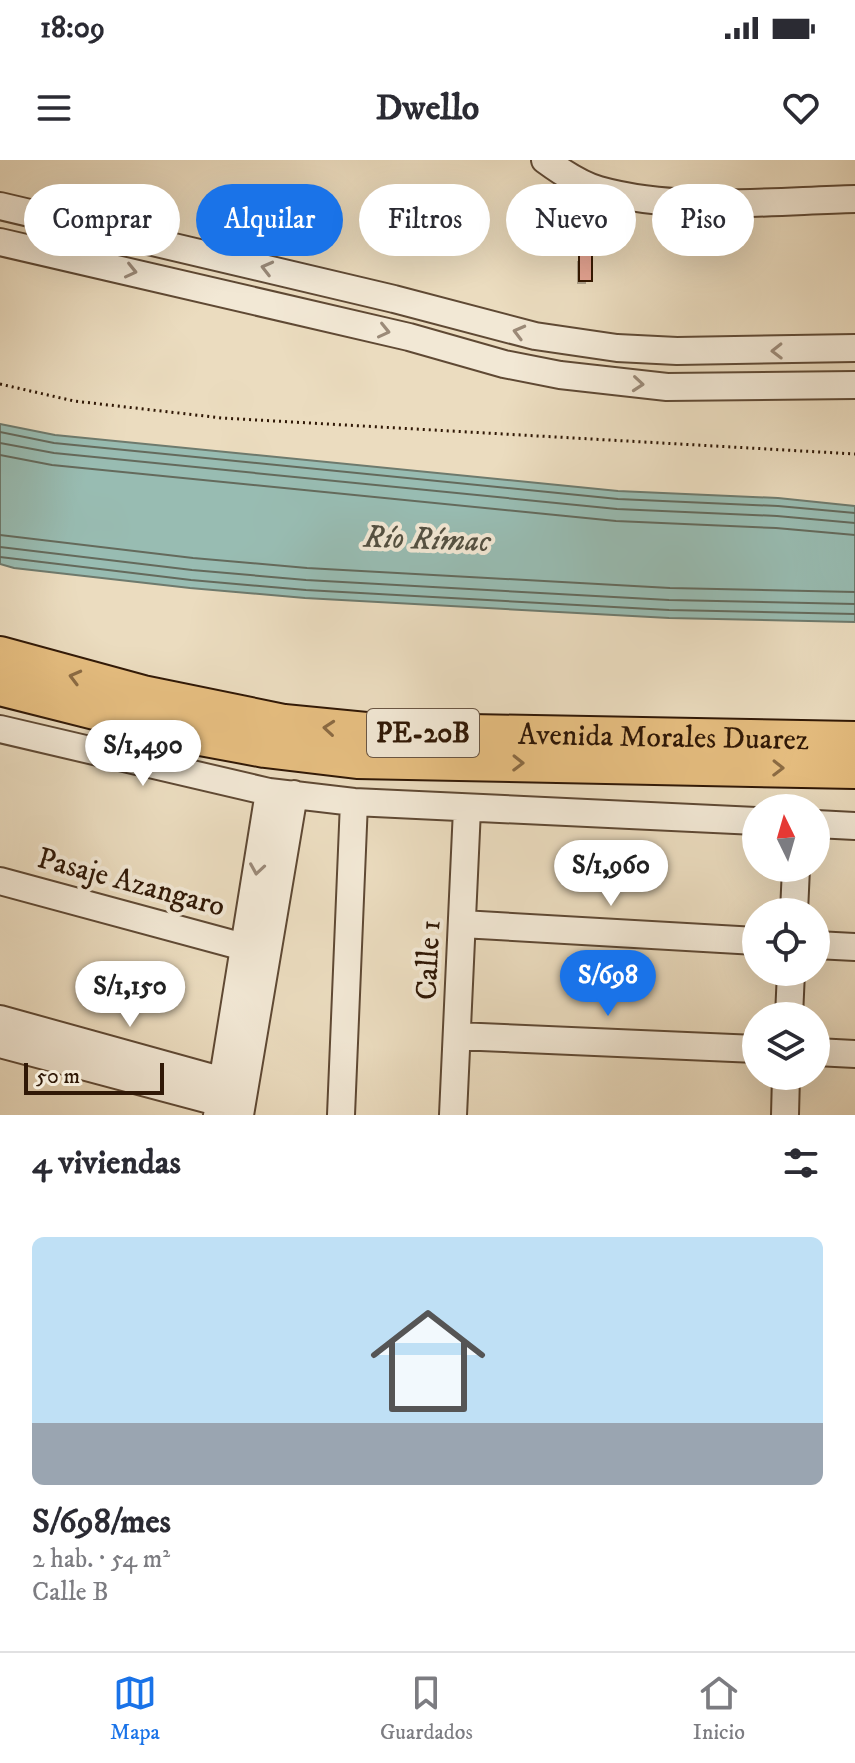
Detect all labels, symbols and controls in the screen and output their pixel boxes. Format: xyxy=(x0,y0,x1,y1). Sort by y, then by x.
text: 18:09 xyxy=(40,10,105,47)
icon: menu xyxy=(32,86,76,130)
text: Dwello xyxy=(376,86,479,131)
icon: heart xyxy=(779,86,823,130)
chip: Comprar xyxy=(24,184,180,256)
chip: Alquilar xyxy=(196,184,343,256)
chip: Filtros xyxy=(359,184,490,256)
chip: Nuevo xyxy=(506,184,636,256)
chip: Piso xyxy=(652,184,754,256)
one-way arrow xyxy=(123,261,137,278)
one-way arrow xyxy=(260,261,274,278)
one-way arrow xyxy=(376,322,390,339)
one-way arrow xyxy=(512,325,526,341)
one-way arrow xyxy=(770,342,783,359)
one-way arrow xyxy=(631,376,644,393)
water label: Río Rímac xyxy=(362,518,493,562)
one-way arrow xyxy=(68,669,82,686)
road number: PE-20B xyxy=(367,709,479,757)
street label: Avenida Morales Duarez xyxy=(518,716,809,759)
pin: S/1,490 xyxy=(69,720,217,788)
one-way arrow xyxy=(322,720,335,737)
text: S/1,490 xyxy=(103,729,183,762)
one-way arrow xyxy=(512,754,525,771)
one-way arrow xyxy=(772,759,785,776)
north arrow xyxy=(742,794,830,882)
map controls xyxy=(742,794,830,1090)
street label: Pasaje Azangaro xyxy=(33,840,229,926)
pin: S/1,960 xyxy=(537,840,685,908)
text: S/1,960 xyxy=(572,849,650,882)
one-way arrow xyxy=(249,862,266,876)
button: locate xyxy=(742,898,830,986)
street label: Calle 1 xyxy=(408,919,450,1001)
pin: S/698 xyxy=(552,950,664,1018)
text: S/698 xyxy=(578,959,638,992)
pin: S/1,150 xyxy=(56,961,204,1029)
text: S/1,150 xyxy=(93,970,167,1003)
button: layers xyxy=(742,1002,830,1090)
scale bar xyxy=(24,1059,164,1095)
text: 50 m xyxy=(36,1063,80,1090)
icon: filters xyxy=(779,1141,823,1185)
text: 4 viviendas xyxy=(32,1142,181,1184)
icon: home xyxy=(356,1289,500,1433)
text: S/698/mes xyxy=(32,1501,171,1543)
text: 2 hab. · 54 m² xyxy=(32,1543,170,1576)
text: Calle B xyxy=(32,1576,109,1609)
tab: Mapa xyxy=(110,1671,160,1746)
tab: Guardados xyxy=(380,1671,473,1746)
tab: Inicio xyxy=(693,1671,745,1746)

